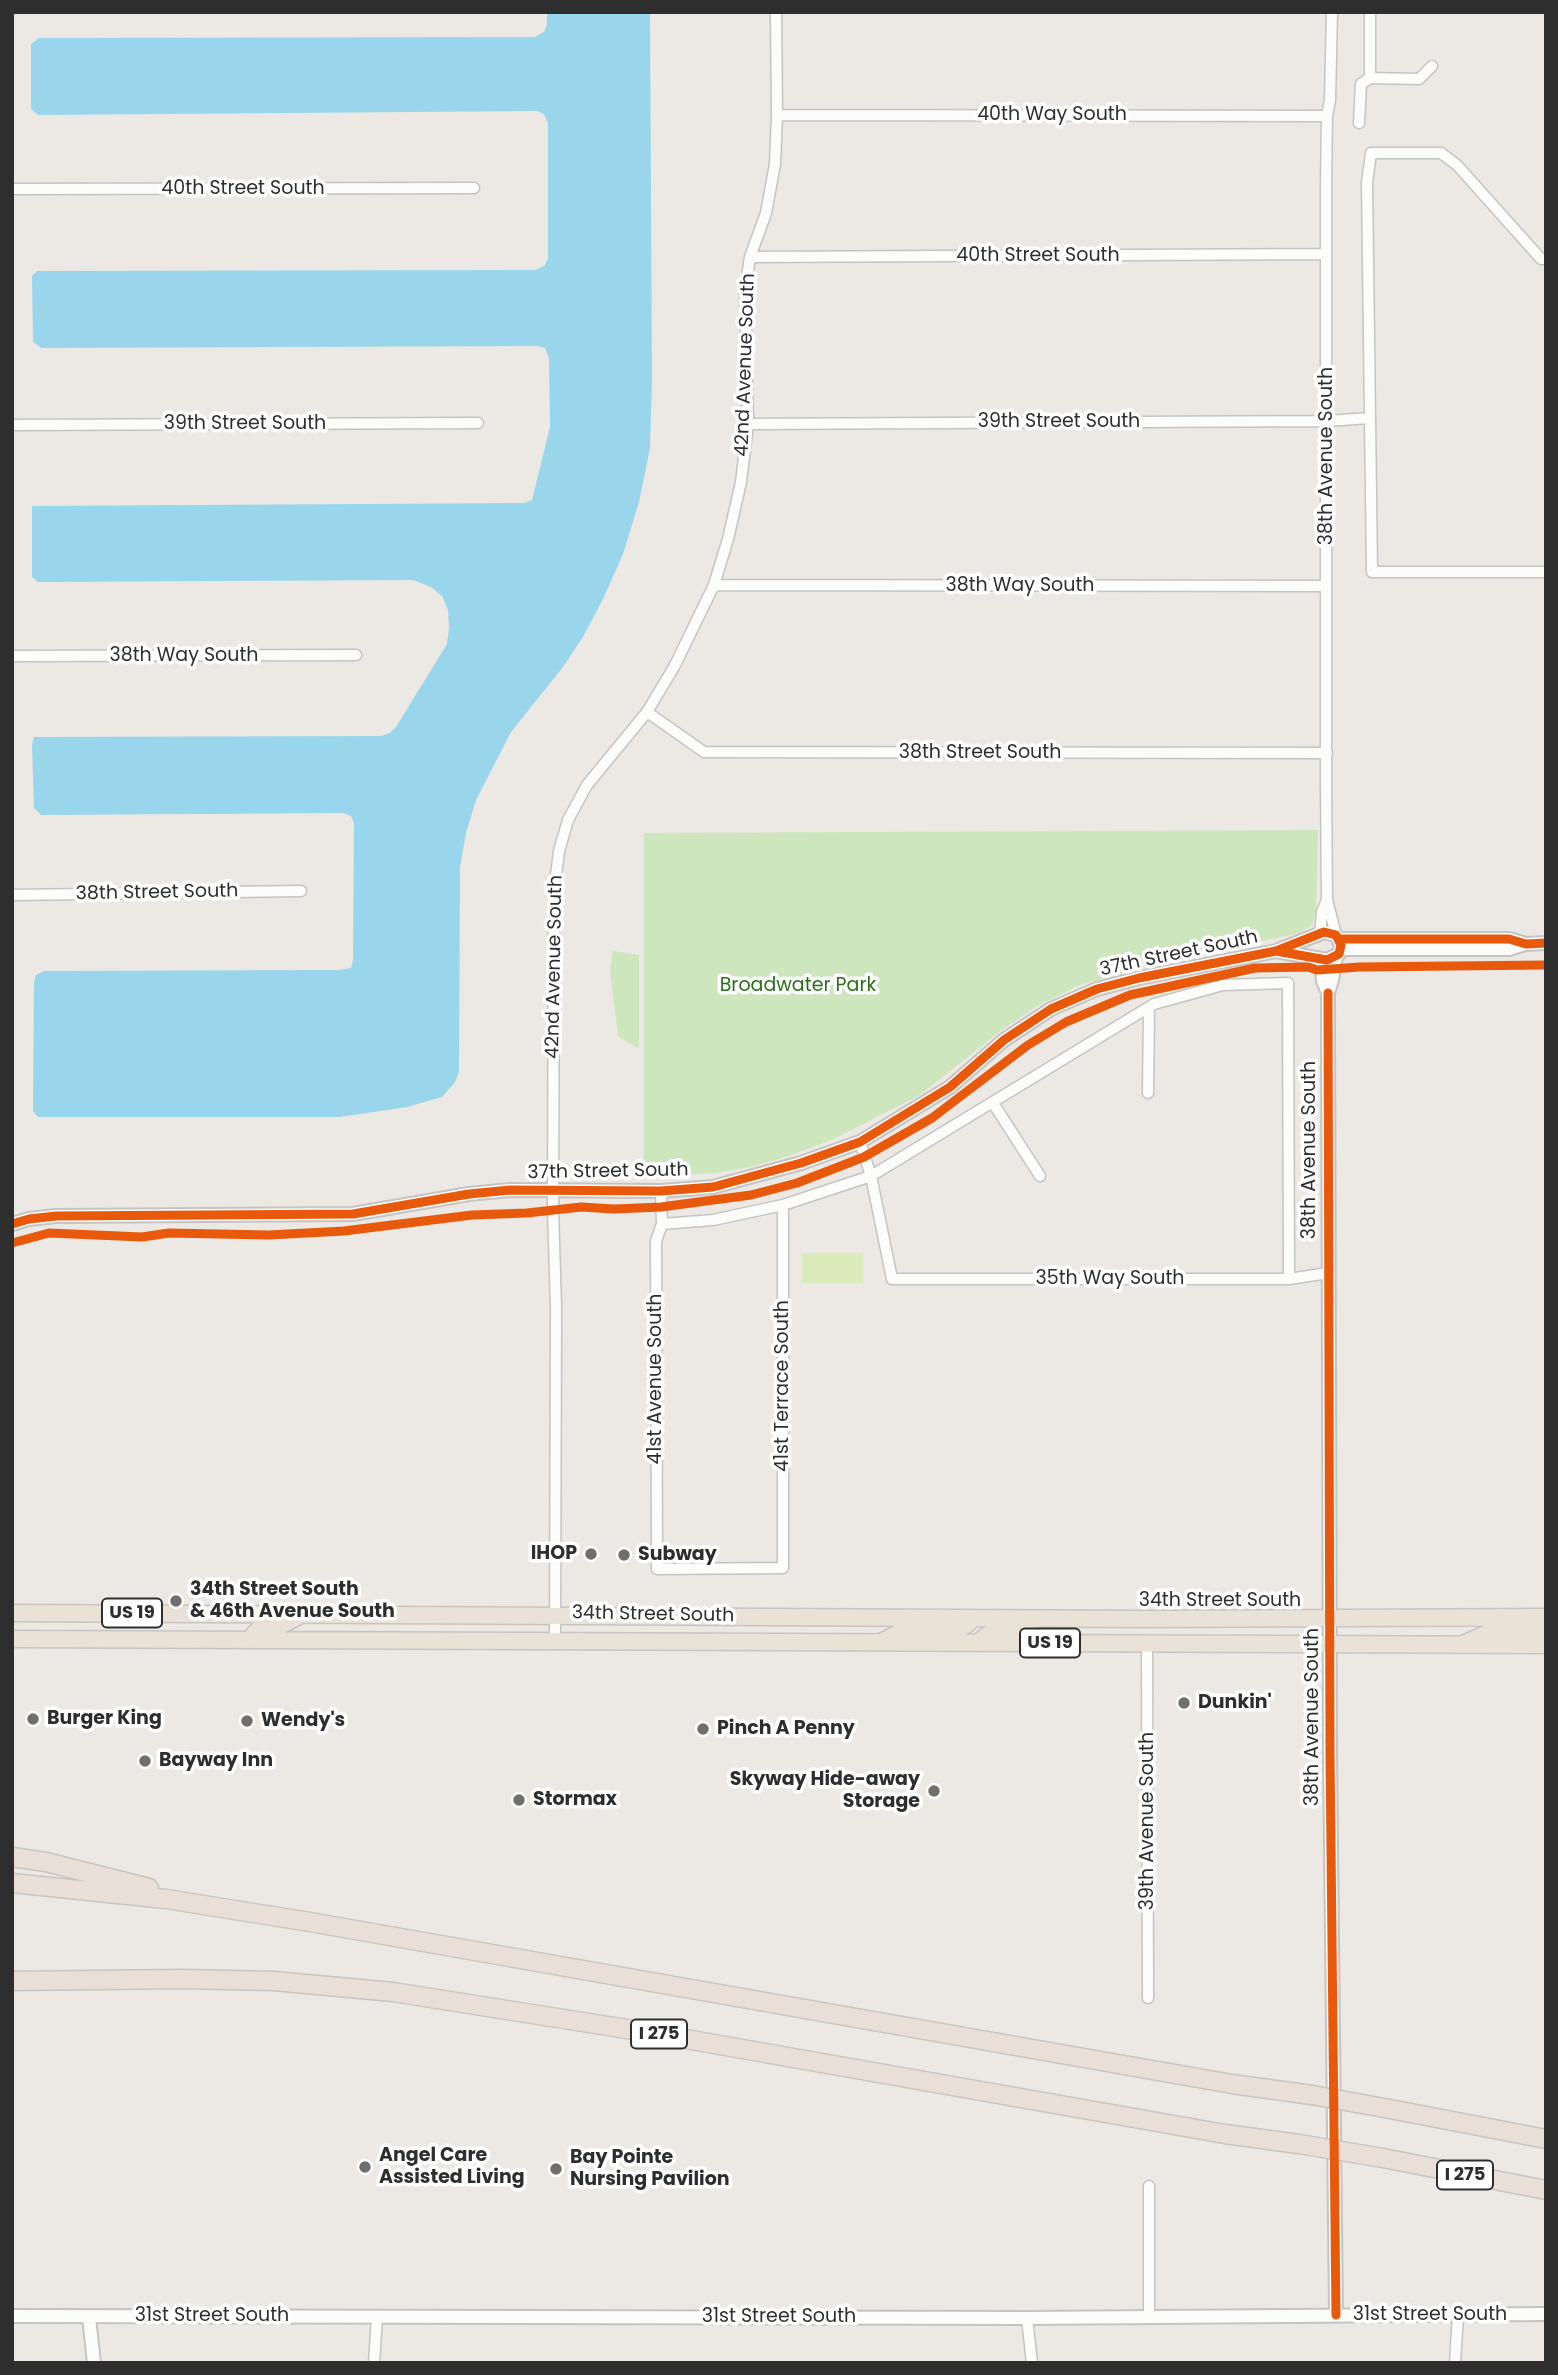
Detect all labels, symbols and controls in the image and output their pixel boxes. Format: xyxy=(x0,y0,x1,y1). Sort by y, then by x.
street label: 40th Way South xyxy=(977,104,1127,126)
street label: 40th Street South xyxy=(161,178,325,200)
street label: 40th Street South xyxy=(956,245,1120,267)
street label: 42nd Avenue South xyxy=(731,273,761,457)
street label: 38th Avenue South xyxy=(1316,367,1338,545)
street label: 39th Street South xyxy=(978,411,1140,433)
street label: 39th Street South xyxy=(164,413,326,435)
street label: 38th Way South xyxy=(945,575,1095,597)
street label: 38th Way South xyxy=(109,645,259,667)
street label: 38th Street South xyxy=(899,742,1061,764)
street label: 42nd Avenue South xyxy=(542,875,568,1059)
street label: 38th Street South xyxy=(76,880,238,906)
street label: 37th Street South xyxy=(1098,926,1260,982)
park label: Broadwater Park xyxy=(720,975,876,997)
street label: 38th Avenue South xyxy=(1299,1061,1321,1239)
street label: 37th Street South xyxy=(527,1159,689,1185)
street label: 35th Way South xyxy=(1036,1268,1184,1290)
street label: 41st Avenue South xyxy=(645,1294,667,1464)
street label: 41st Terrace South xyxy=(772,1300,794,1472)
place label: IHOP xyxy=(531,1543,577,1565)
place label: Subway xyxy=(638,1544,717,1566)
marker: IHOP xyxy=(583,1546,599,1562)
marker: Subway xyxy=(616,1547,632,1563)
place label: 34th Street South & 46th Avenue South xyxy=(190,1579,395,1623)
street label: 34th Street South xyxy=(1139,1590,1301,1612)
marker: 34th Street South & 46th Avenue South xyxy=(168,1593,184,1609)
road number: US 19 xyxy=(102,1598,162,1628)
street label: 34th Street South xyxy=(572,1602,734,1628)
road number: US 19 xyxy=(1020,1628,1080,1658)
street label: 38th Avenue South xyxy=(1302,1628,1324,1806)
place label: Dunkin' xyxy=(1198,1692,1272,1714)
marker: Dunkin' xyxy=(1176,1695,1192,1711)
place label: Burger King xyxy=(47,1708,162,1730)
place label: Wendy's xyxy=(261,1710,345,1732)
marker: Burger King xyxy=(25,1711,41,1727)
marker: Wendy's xyxy=(239,1713,255,1729)
place label: Pinch A Penny xyxy=(717,1718,855,1740)
marker: Pinch A Penny xyxy=(695,1721,711,1737)
street label: 39th Avenue South xyxy=(1137,1732,1159,1910)
place label: Bayway Inn xyxy=(159,1750,273,1772)
marker: Bayway Inn xyxy=(137,1753,153,1769)
place label: Skyway Hide-away Storage xyxy=(730,1769,920,1813)
marker: Skyway Hide-away Storage xyxy=(926,1783,942,1799)
place label: Stormax xyxy=(533,1789,617,1811)
marker: Stormax xyxy=(511,1792,527,1808)
road number: I 275 xyxy=(631,2020,687,2048)
place label: Angel Care Assisted Living xyxy=(379,2145,525,2189)
place label: Bay Pointe Nursing Pavilion xyxy=(570,2147,730,2191)
marker: Angel Care Assisted Living xyxy=(357,2159,373,2175)
road number: I 275 xyxy=(1437,2160,1493,2190)
marker: Bay Pointe Nursing Pavilion xyxy=(548,2161,564,2177)
street label: 31st Street South xyxy=(1353,2304,1507,2326)
street label: 31st Street South xyxy=(135,2305,289,2327)
street label: 31st Street South xyxy=(702,2306,856,2328)

